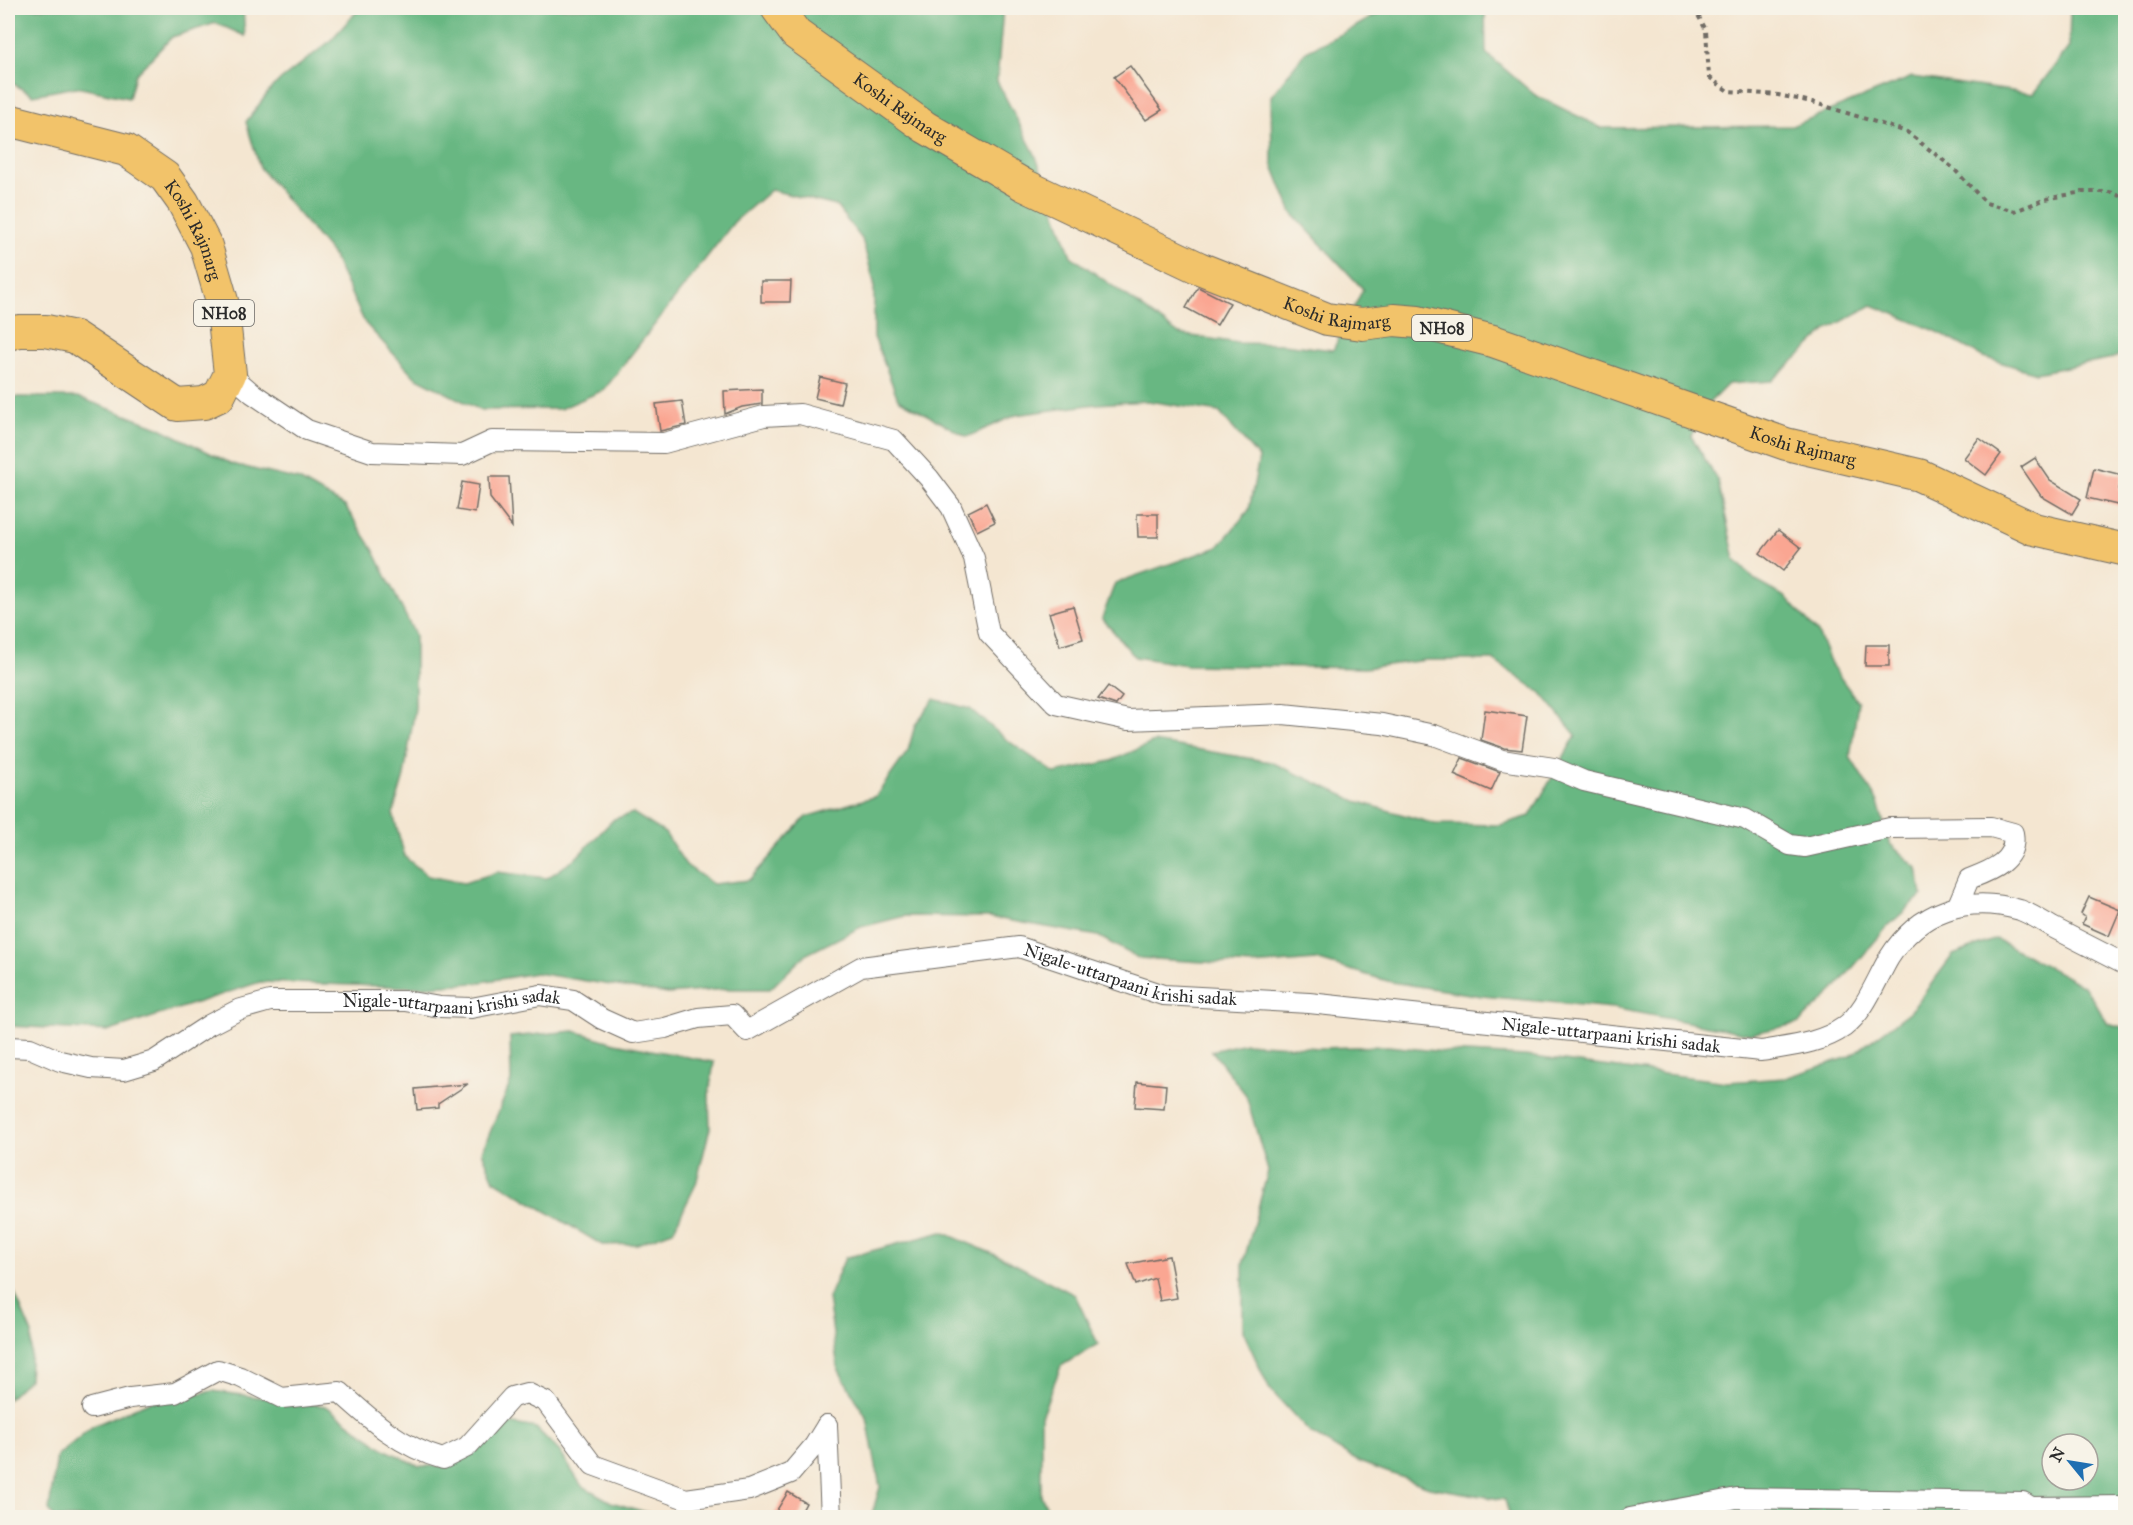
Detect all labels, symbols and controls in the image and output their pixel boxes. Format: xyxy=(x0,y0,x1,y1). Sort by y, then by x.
street label: Koshi Rajmarg xyxy=(849,68,951,150)
street label: Koshi Rajmarg xyxy=(160,175,227,284)
street label: Koshi Rajmarg xyxy=(1280,292,1392,336)
road number: NH08 xyxy=(194,300,254,326)
road number: NH08 xyxy=(1412,315,1472,341)
street label: Koshi Rajmarg xyxy=(1747,421,1859,472)
street label: Nigale-uttarpaani krishi sadak xyxy=(1021,938,1238,1010)
street label: Nigale-uttarpaani krishi sadak xyxy=(342,983,563,1019)
street label: Nigale-uttarpaani krishi sadak xyxy=(1500,1013,1722,1058)
north arrow xyxy=(2040,1432,2100,1492)
text: N xyxy=(2046,1444,2069,1465)

